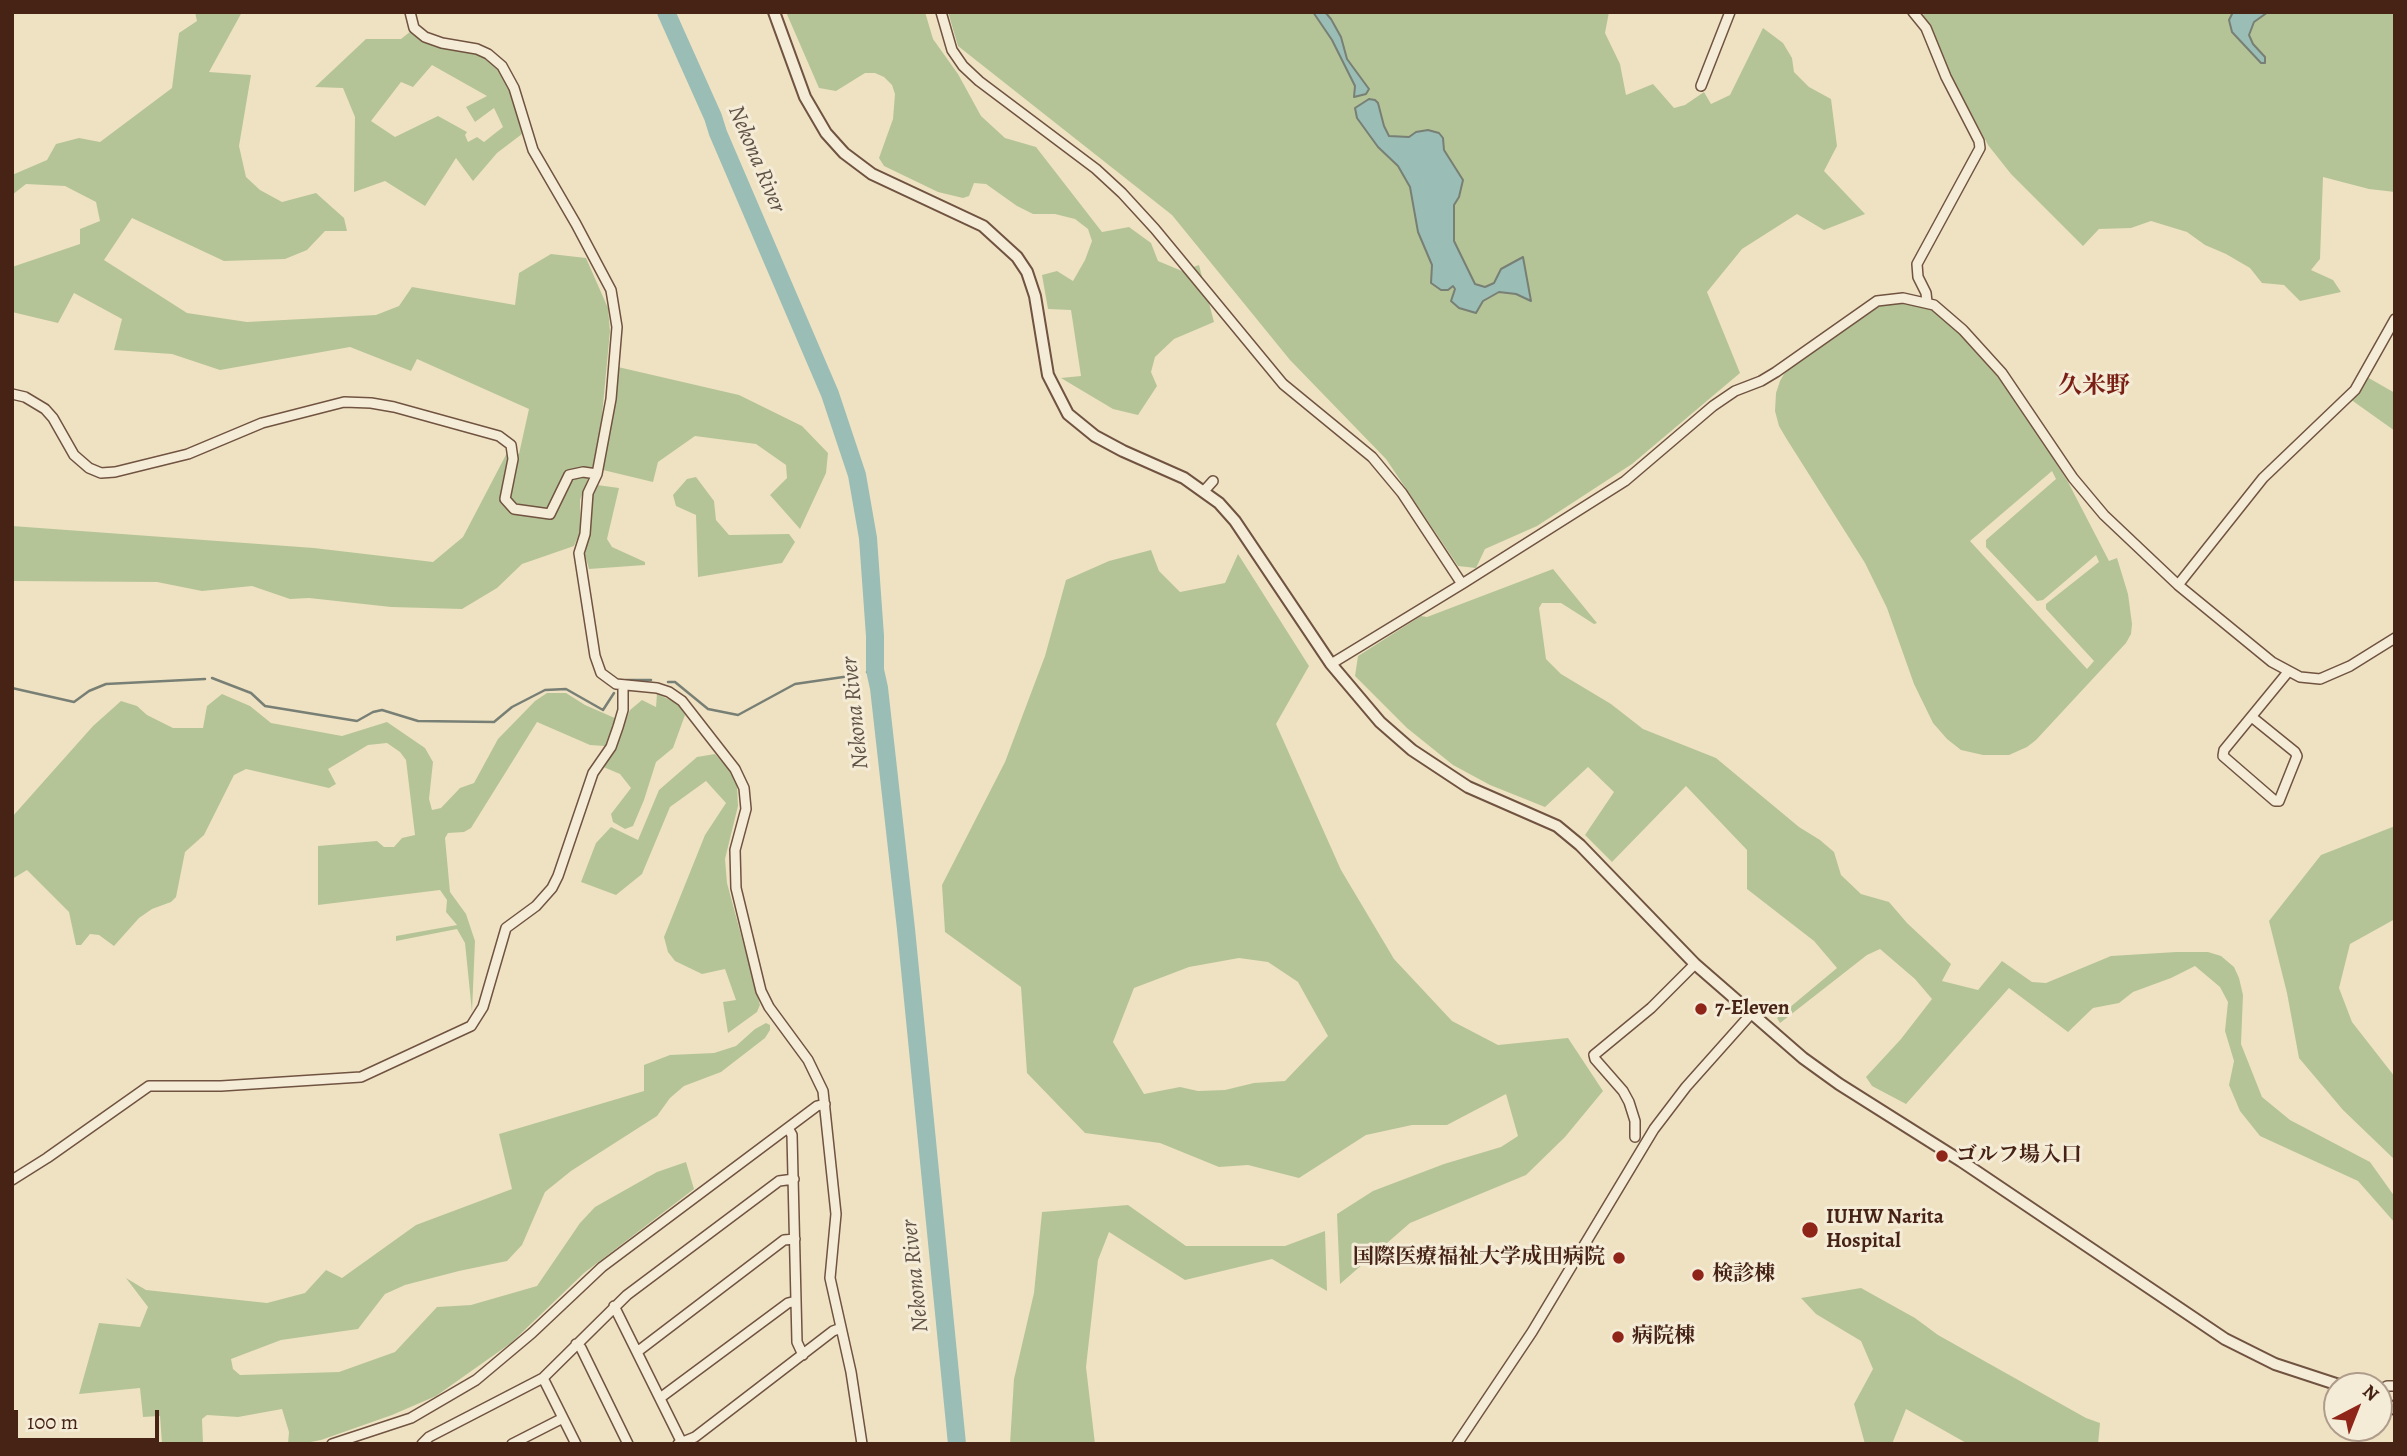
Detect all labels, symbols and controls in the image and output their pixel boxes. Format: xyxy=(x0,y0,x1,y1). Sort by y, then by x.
water label: Nekona River xyxy=(721,101,791,217)
district label: 久米野 xyxy=(2058,373,2130,401)
water label: Nekona River xyxy=(836,655,876,771)
place label: 7-Eleven xyxy=(1715,996,1790,1022)
marker: 7-Eleven xyxy=(1693,1001,1709,1017)
place label: ゴルフ場入口 xyxy=(1956,1143,2082,1169)
marker: ゴルフ場入口 xyxy=(1934,1148,1950,1164)
place label: IUHW Narita Hospital xyxy=(1826,1205,1944,1255)
water label: Nekona River xyxy=(896,1218,936,1334)
marker: IUHW Narita Hospital xyxy=(1800,1220,1820,1240)
place label: 国際医療福祉大学成田病院 xyxy=(1353,1245,1605,1271)
marker: 国際医療福祉大学成田病院 xyxy=(1611,1250,1627,1266)
place label: 検診棟 xyxy=(1712,1262,1775,1288)
marker: 検診棟 xyxy=(1690,1267,1706,1283)
place label: 病院棟 xyxy=(1632,1324,1695,1350)
marker: 病院棟 xyxy=(1610,1329,1626,1345)
north arrow xyxy=(2323,1372,2393,1442)
text: N xyxy=(2357,1379,2385,1407)
scale bar xyxy=(18,1396,163,1440)
text: 100 m xyxy=(27,1408,78,1436)

